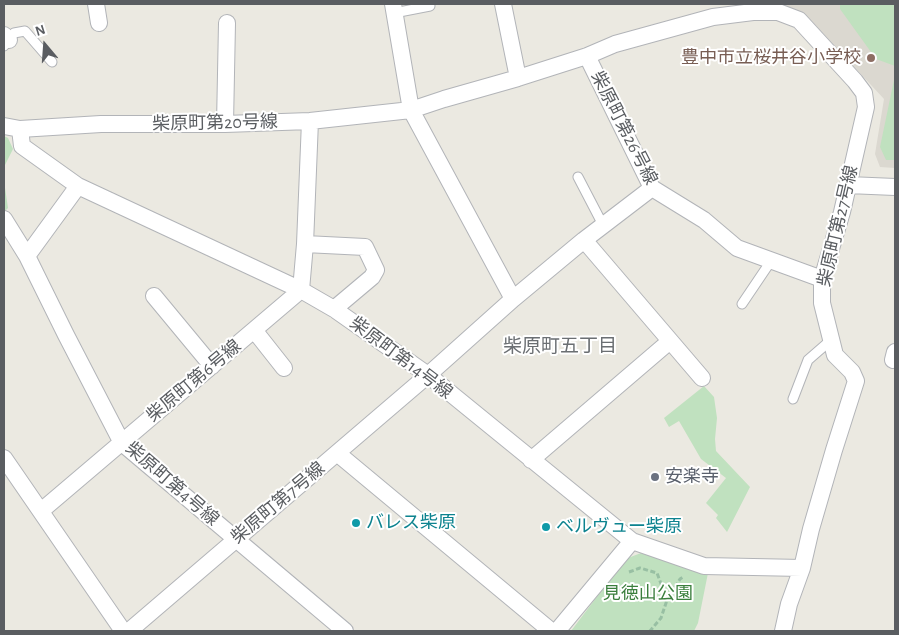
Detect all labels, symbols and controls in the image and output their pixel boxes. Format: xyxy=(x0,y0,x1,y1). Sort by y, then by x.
north arrow xyxy=(20,20,70,70)
text: N xyxy=(34,23,47,39)
place label: 豊中市立桜井谷小学校 xyxy=(681,47,861,69)
marker: 豊中市立桜井谷小学校 xyxy=(865,52,877,64)
street label: 柴原町第26号線 xyxy=(586,68,662,188)
street label: 柴原町第20号線 xyxy=(152,111,278,135)
street label: 柴原町第27号線 xyxy=(814,163,862,289)
street label: 柴原町第14号線 xyxy=(345,312,457,404)
street label: 柴原町第6号線 xyxy=(142,335,246,427)
district label: 柴原町五丁目 xyxy=(503,335,617,357)
street label: 柴原町第4号線 xyxy=(121,438,223,530)
street label: 柴原町第7号線 xyxy=(227,458,329,548)
place label: 安楽寺 xyxy=(665,466,719,488)
marker: 安楽寺 xyxy=(649,471,661,483)
place label: バレス柴原 xyxy=(366,512,456,534)
place label: ベルヴュー柴原 xyxy=(556,516,682,538)
marker: バレス柴原 xyxy=(350,517,362,529)
marker: ベルヴュー柴原 xyxy=(540,521,552,533)
park label: 見徳山公園 xyxy=(603,583,693,605)

